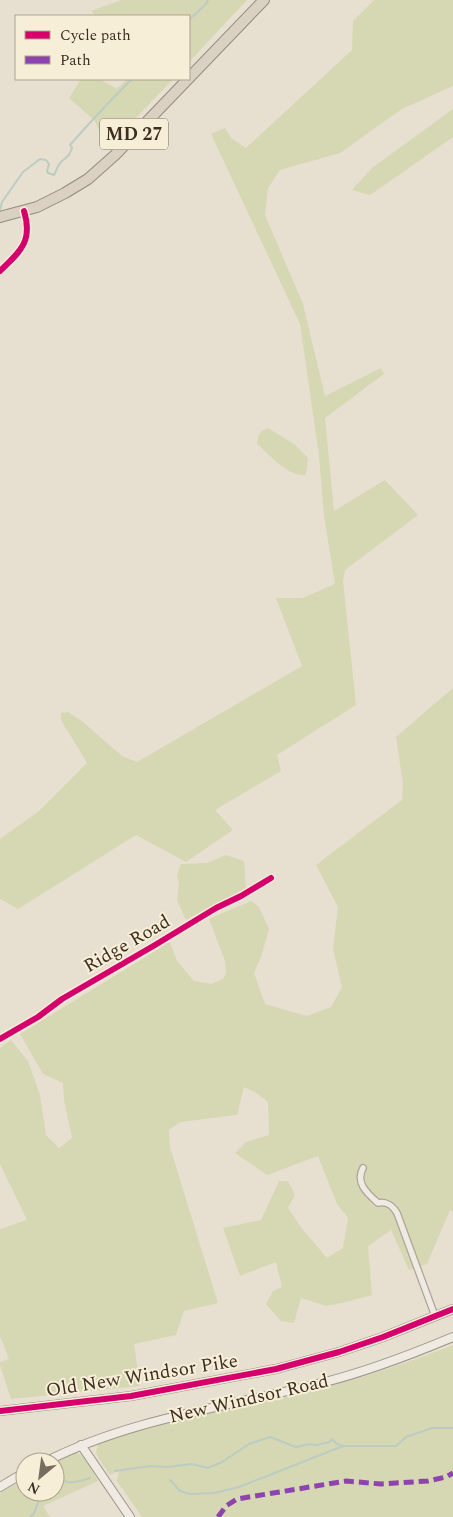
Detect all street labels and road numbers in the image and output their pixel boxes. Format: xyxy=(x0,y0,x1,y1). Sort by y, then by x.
road number: MD 27 xyxy=(100,118,168,150)
street label: Ridge Road xyxy=(78,907,176,981)
street label: Old New Windsor Pike xyxy=(44,1346,240,1406)
street label: New Windsor Road xyxy=(166,1367,332,1431)

